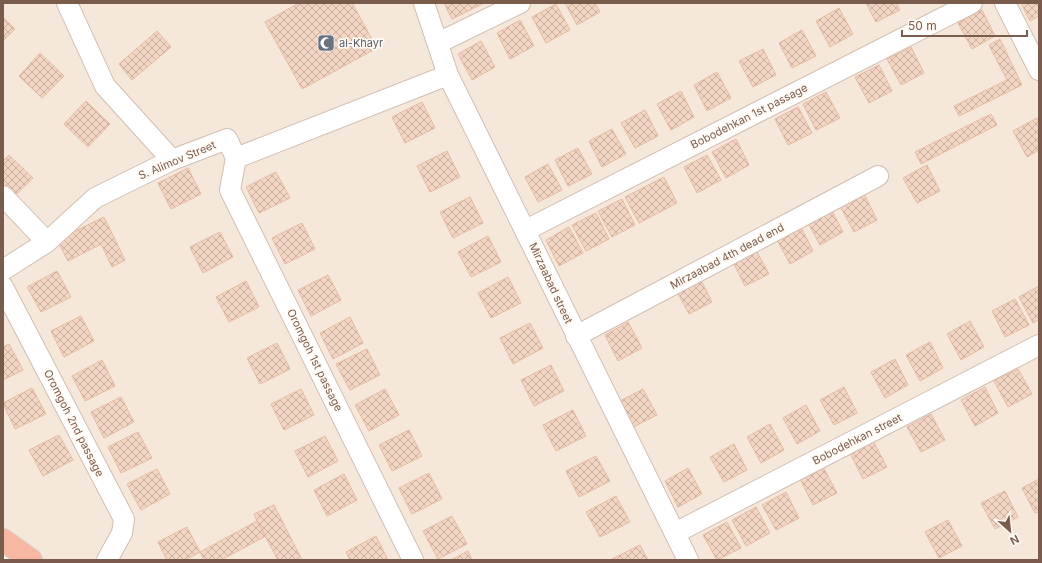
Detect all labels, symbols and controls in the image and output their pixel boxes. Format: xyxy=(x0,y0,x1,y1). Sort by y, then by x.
scale bar xyxy=(902,12,1027,38)
text: 50 m xyxy=(908,18,937,33)
mosque icon: al-Khayr xyxy=(316,33,336,53)
place label: al-Khayr xyxy=(339,36,383,50)
street label: Bobodehkan 1st passage xyxy=(688,80,810,152)
street label: S. Alimov Street xyxy=(136,137,218,183)
street label: Mirzaabad 4th dead end xyxy=(668,220,786,292)
street label: Mirzaabad street xyxy=(526,240,576,326)
street label: Oromgoh 1st passage xyxy=(284,306,346,414)
street label: Oromgoh 2nd passage xyxy=(41,367,107,479)
street label: Bobodehkan street xyxy=(810,410,904,468)
north arrow xyxy=(990,511,1030,551)
text: N xyxy=(1008,532,1021,548)

